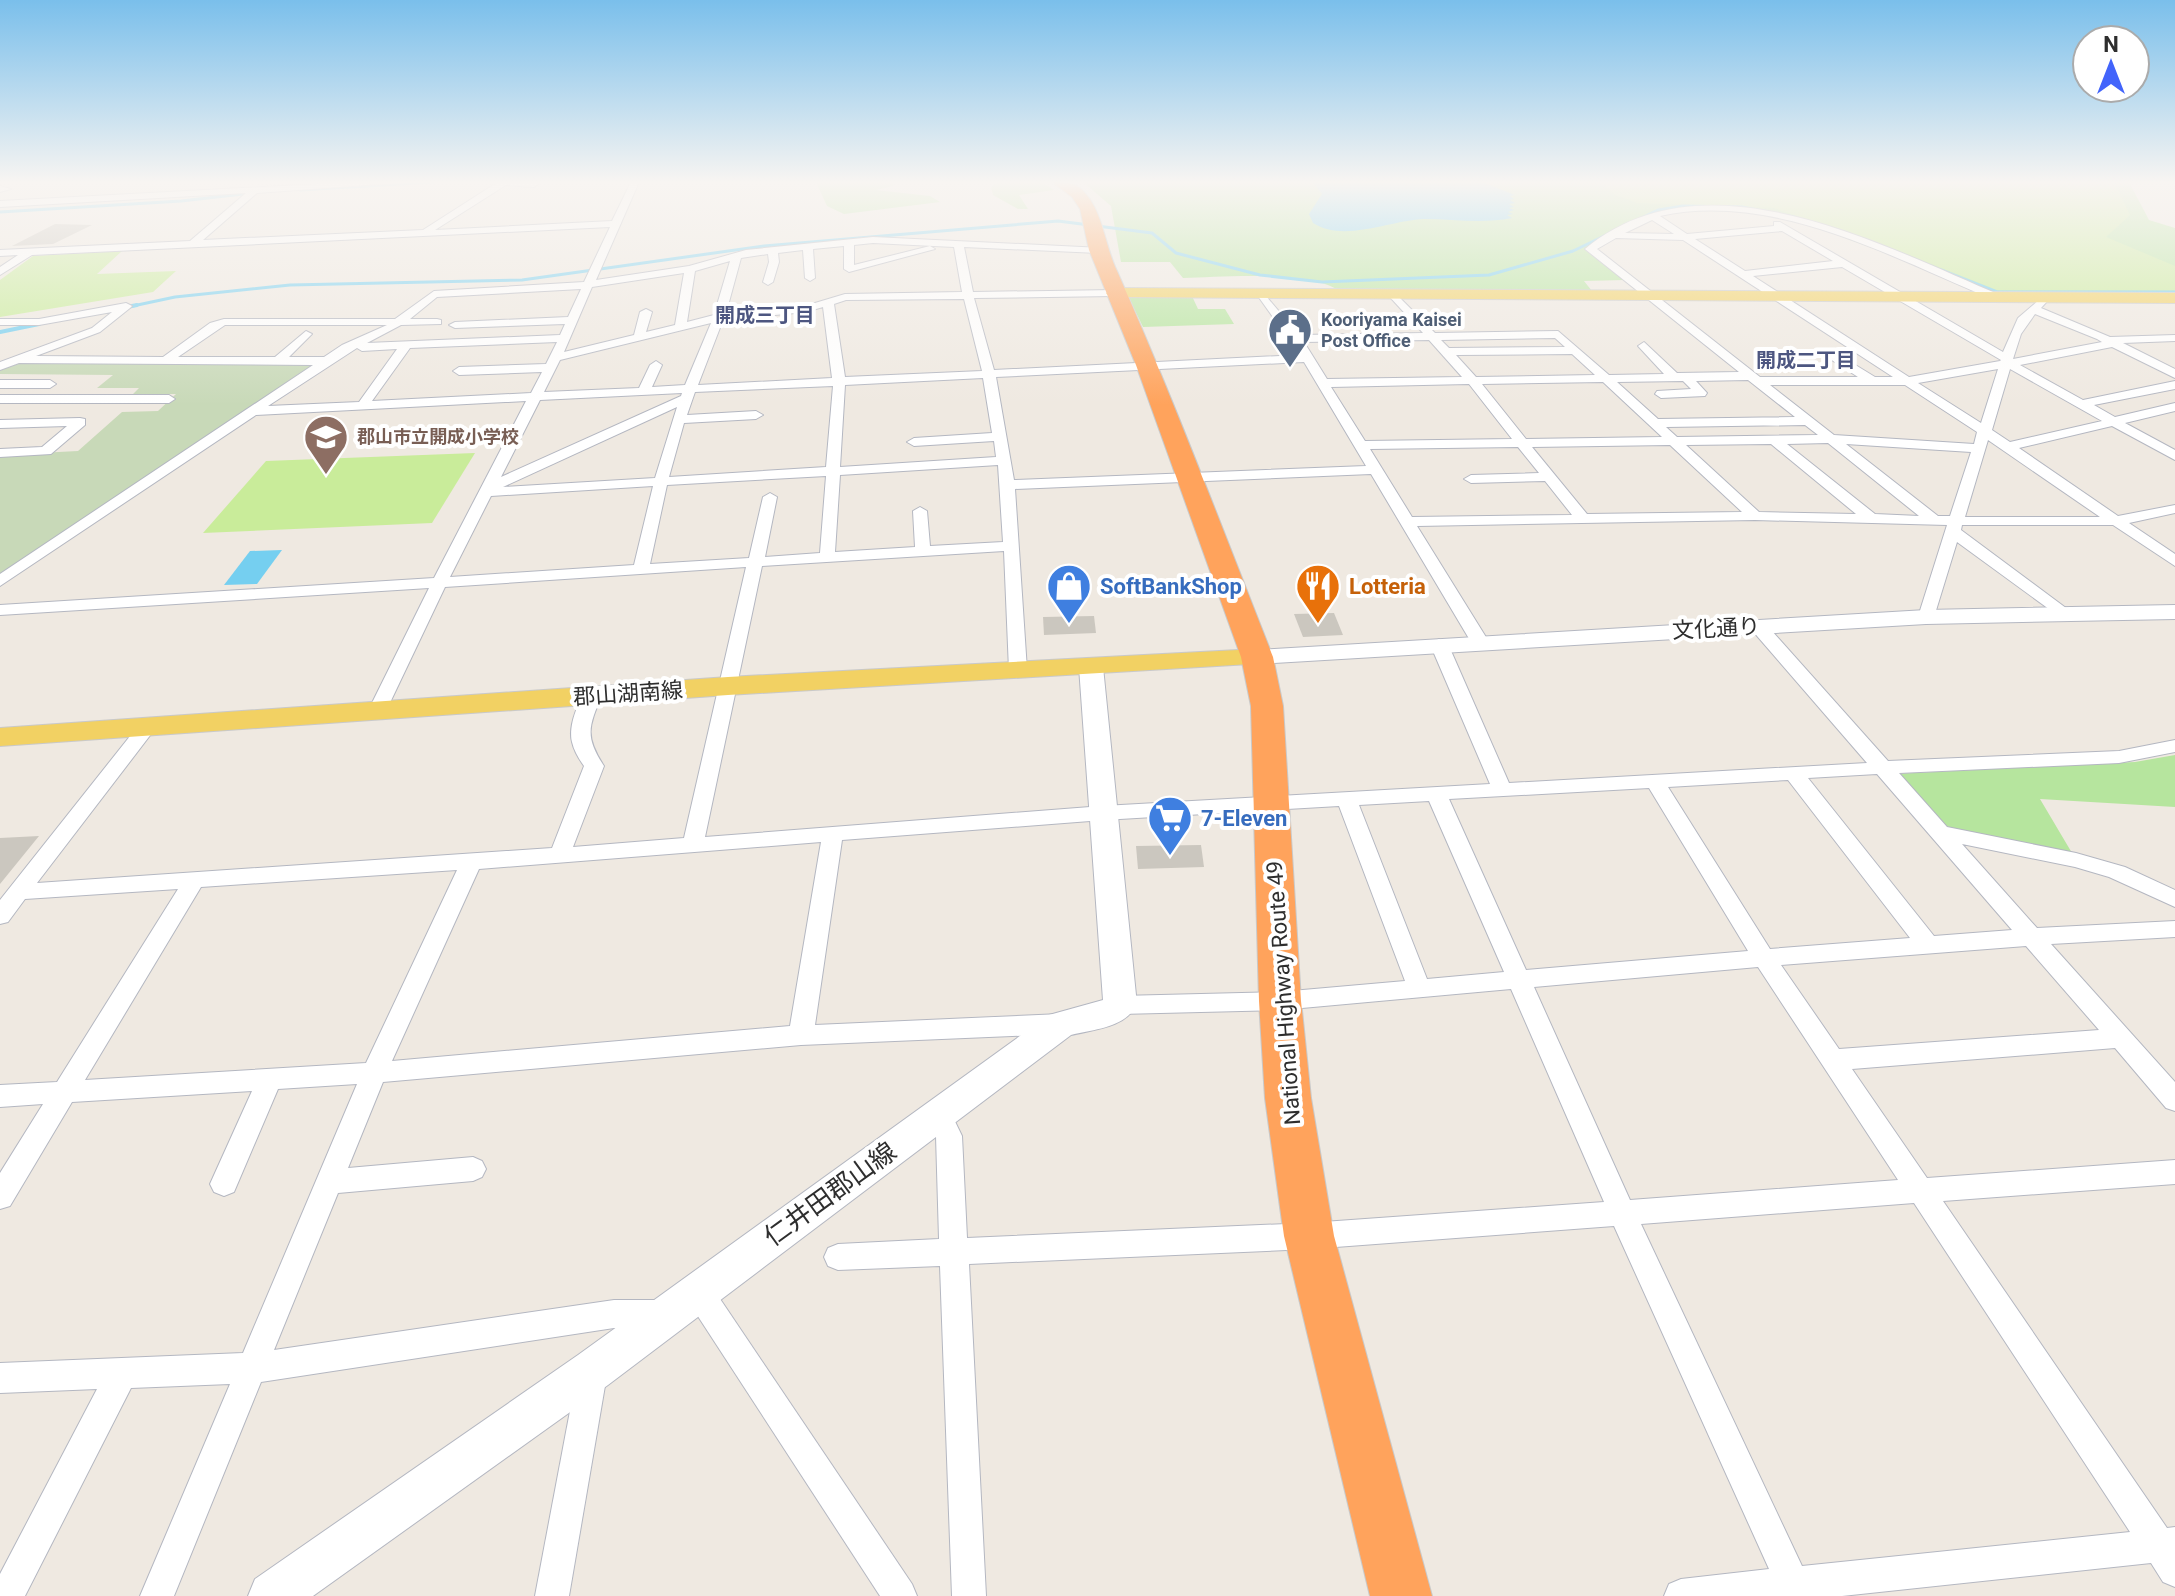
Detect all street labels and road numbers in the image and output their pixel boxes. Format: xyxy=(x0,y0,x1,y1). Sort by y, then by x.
street label: 文化通り xyxy=(1671,614,1761,643)
street label: 郡山湖南線 xyxy=(572,677,684,710)
street label: National Highway Route 49 xyxy=(1262,860,1305,1126)
street label: 仁井田郡山線 xyxy=(758,1136,902,1252)

